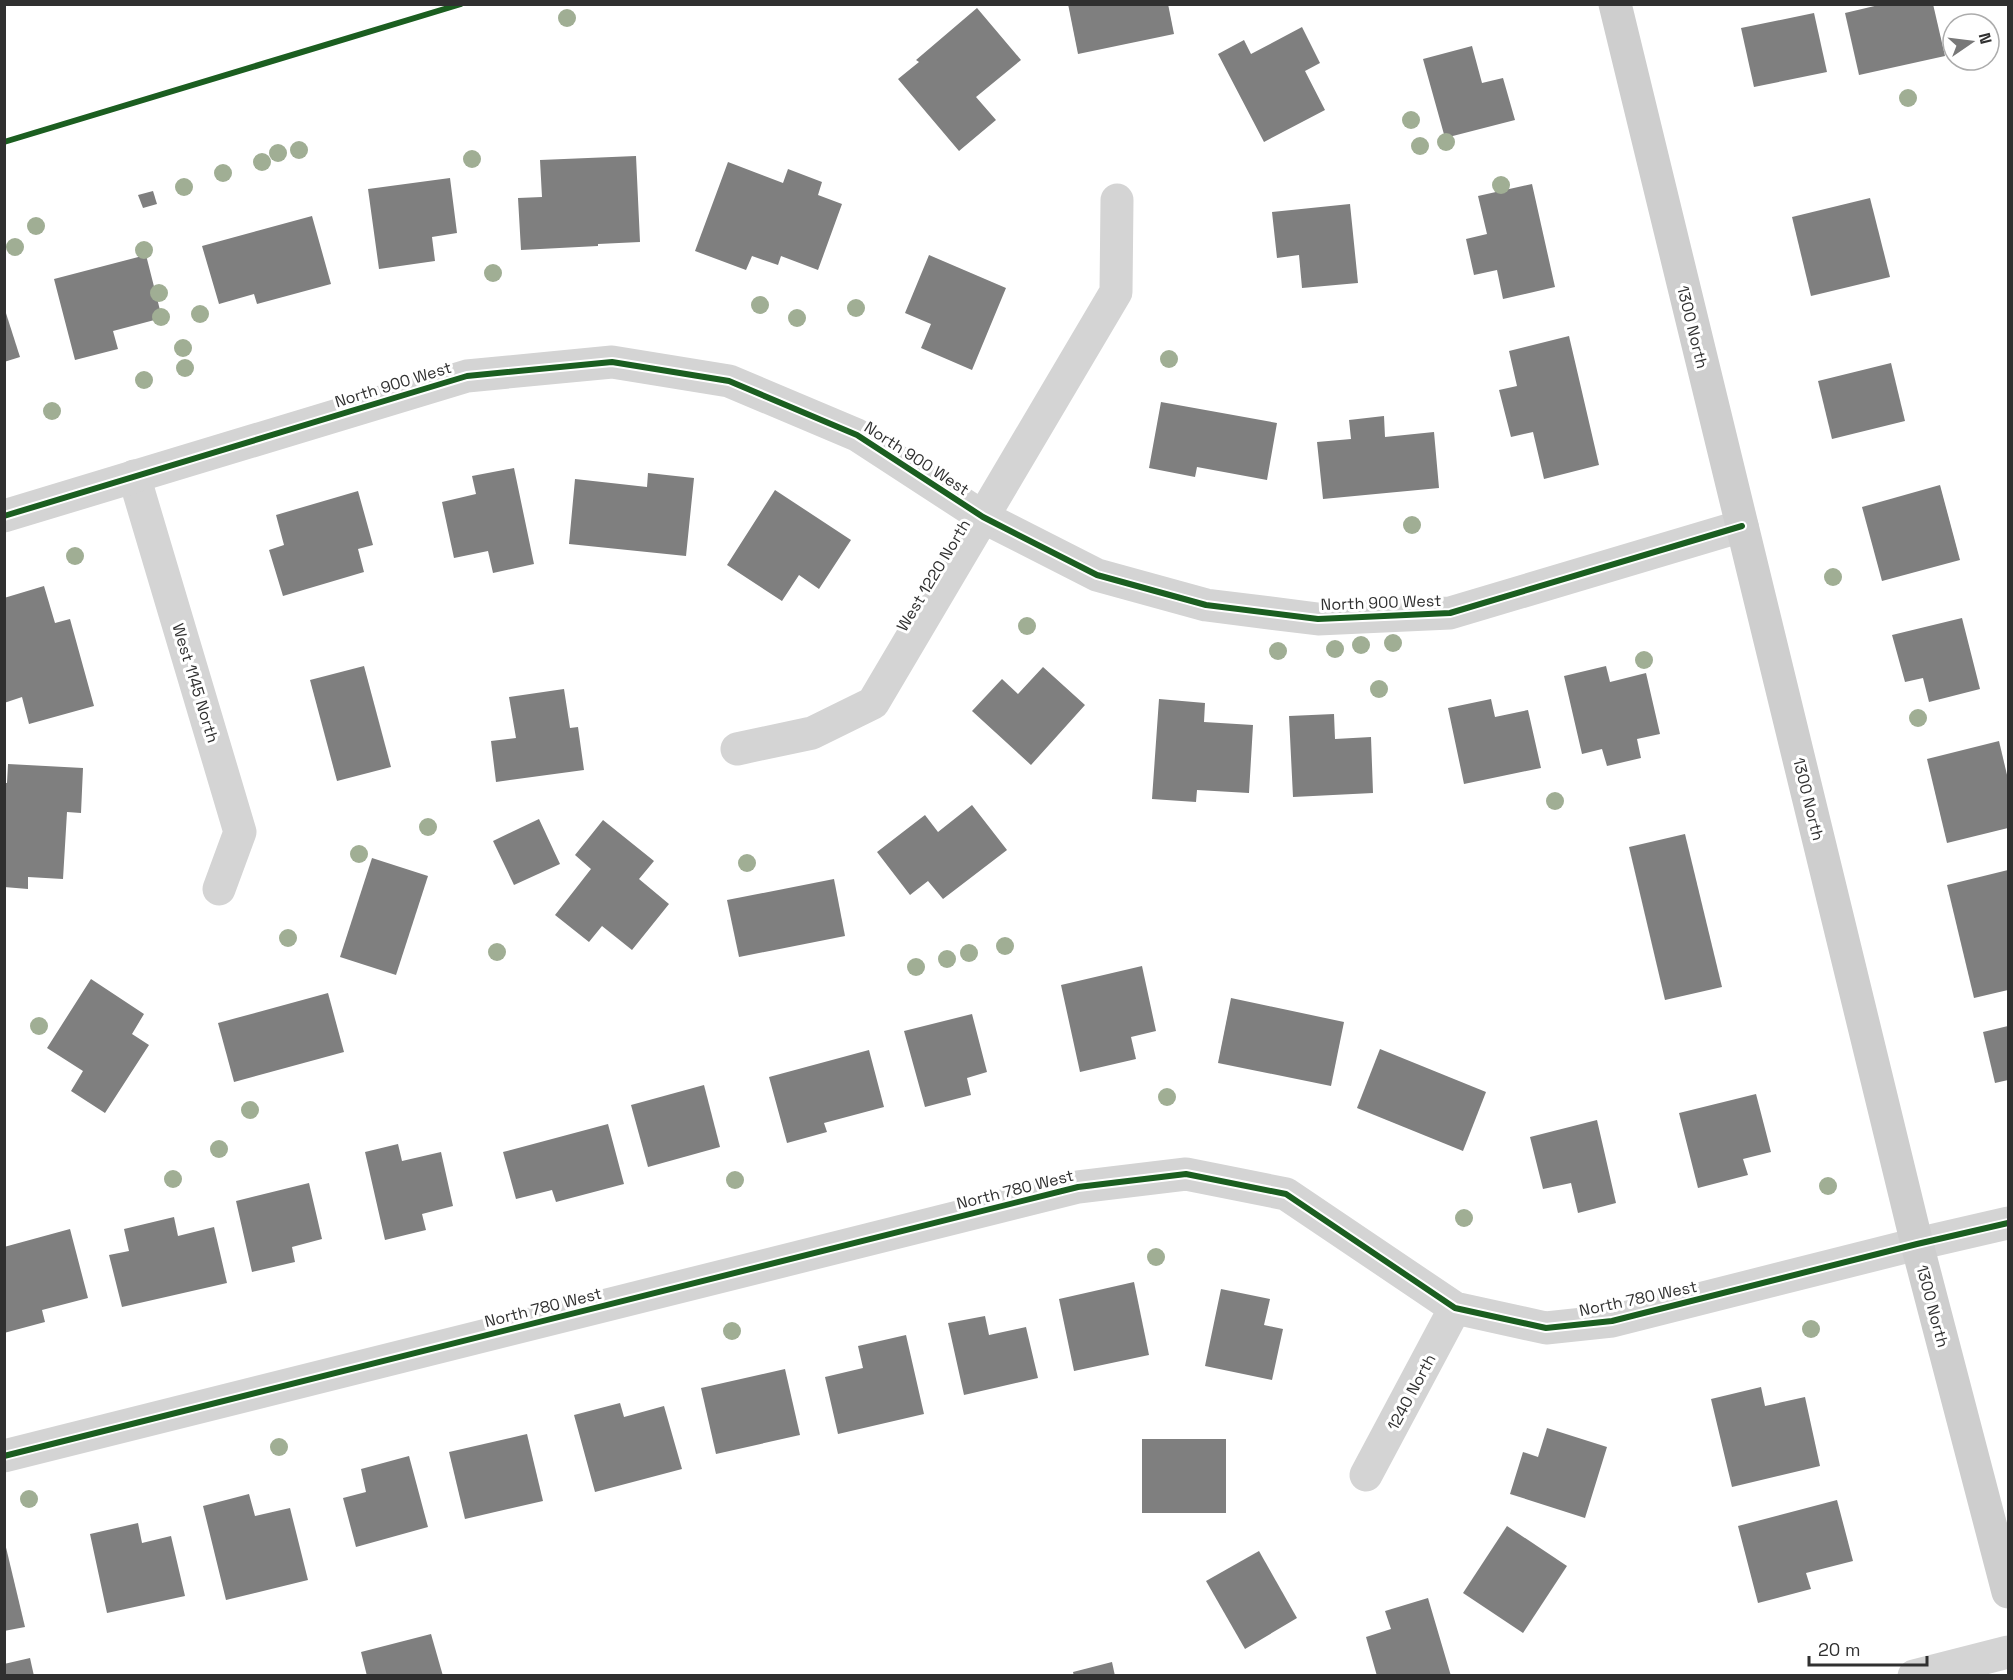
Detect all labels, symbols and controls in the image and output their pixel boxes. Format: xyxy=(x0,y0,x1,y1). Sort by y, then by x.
north arrow xyxy=(1941,12,2001,72)
text: N xyxy=(1974,31,1997,46)
street label: 1300 North xyxy=(1672,283,1713,371)
street label: North 900 West xyxy=(332,357,454,412)
street label: North 900 West xyxy=(860,417,973,500)
street label: West 1220 North xyxy=(892,515,975,635)
street label: North 900 West xyxy=(1320,590,1442,615)
street label: West 1145 North xyxy=(167,621,224,745)
street label: 1300 North xyxy=(1788,755,1829,843)
street label: North 780 West xyxy=(954,1165,1076,1214)
street label: 1300 North xyxy=(1911,1263,1954,1350)
street label: North 780 West xyxy=(1577,1276,1699,1321)
street label: North 780 West xyxy=(482,1283,604,1332)
street label: 1240 North xyxy=(1382,1350,1440,1434)
scale bar xyxy=(1809,1629,1928,1667)
text: 20 m xyxy=(1818,1638,1861,1661)

